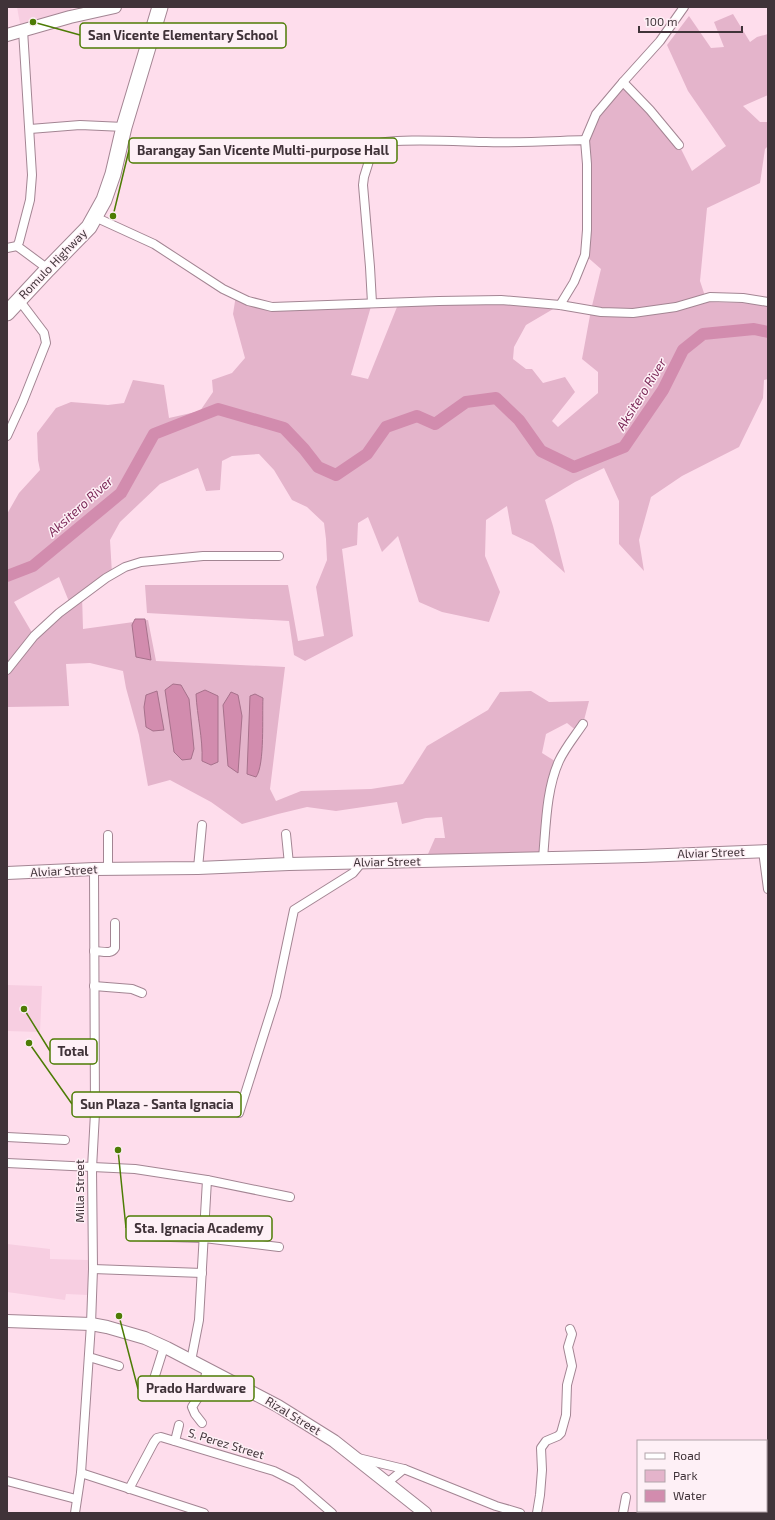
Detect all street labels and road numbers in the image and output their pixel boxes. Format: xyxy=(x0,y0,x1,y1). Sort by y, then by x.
street label: Romulo Highway xyxy=(15,225,90,301)
street label: Alviar Street xyxy=(677,844,745,860)
street label: Alviar Street xyxy=(353,853,421,869)
street label: Alviar Street xyxy=(30,861,98,879)
street label: Milla Street xyxy=(72,1159,86,1223)
street label: Rizal Street xyxy=(263,1393,324,1437)
street label: S. Perez Street xyxy=(187,1425,266,1461)

